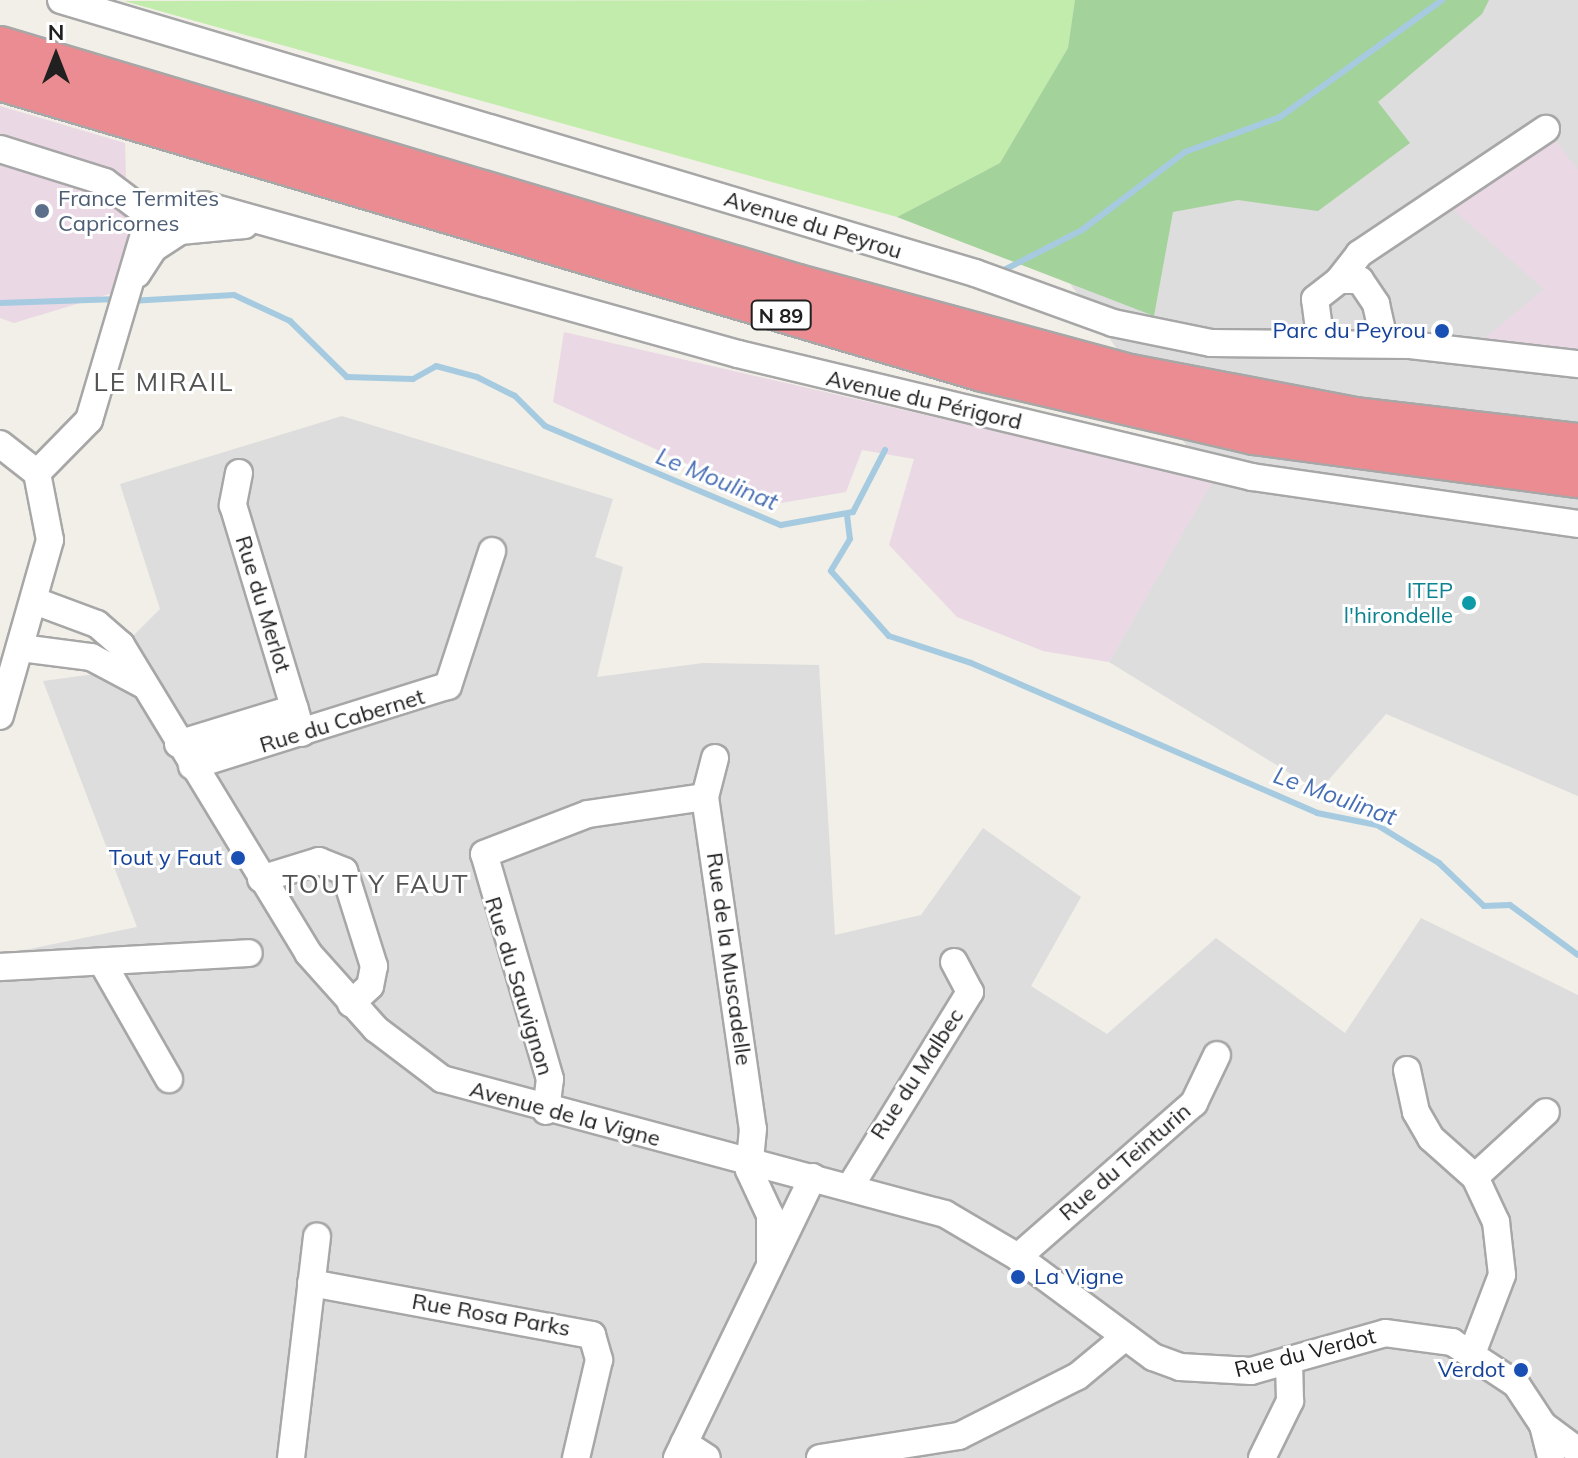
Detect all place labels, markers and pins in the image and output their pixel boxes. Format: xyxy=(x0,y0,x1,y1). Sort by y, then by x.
place label: France Termites Capricornes xyxy=(58,185,219,236)
marker: France Termites Capricornes xyxy=(33,202,51,220)
place label: Parc du Peyrou xyxy=(1272,318,1426,344)
marker: Parc du Peyrou xyxy=(1433,322,1451,340)
place label: ITEP l'hirondelle xyxy=(1344,577,1453,628)
marker: ITEP l'hirondelle xyxy=(1460,594,1478,612)
place label: Tout y Faut xyxy=(109,845,222,871)
marker: Tout y Faut xyxy=(229,849,247,867)
place label: La Vigne xyxy=(1034,1264,1124,1290)
marker: La Vigne xyxy=(1009,1268,1027,1286)
place label: Verdot xyxy=(1438,1357,1505,1383)
marker: Verdot xyxy=(1512,1361,1530,1379)

